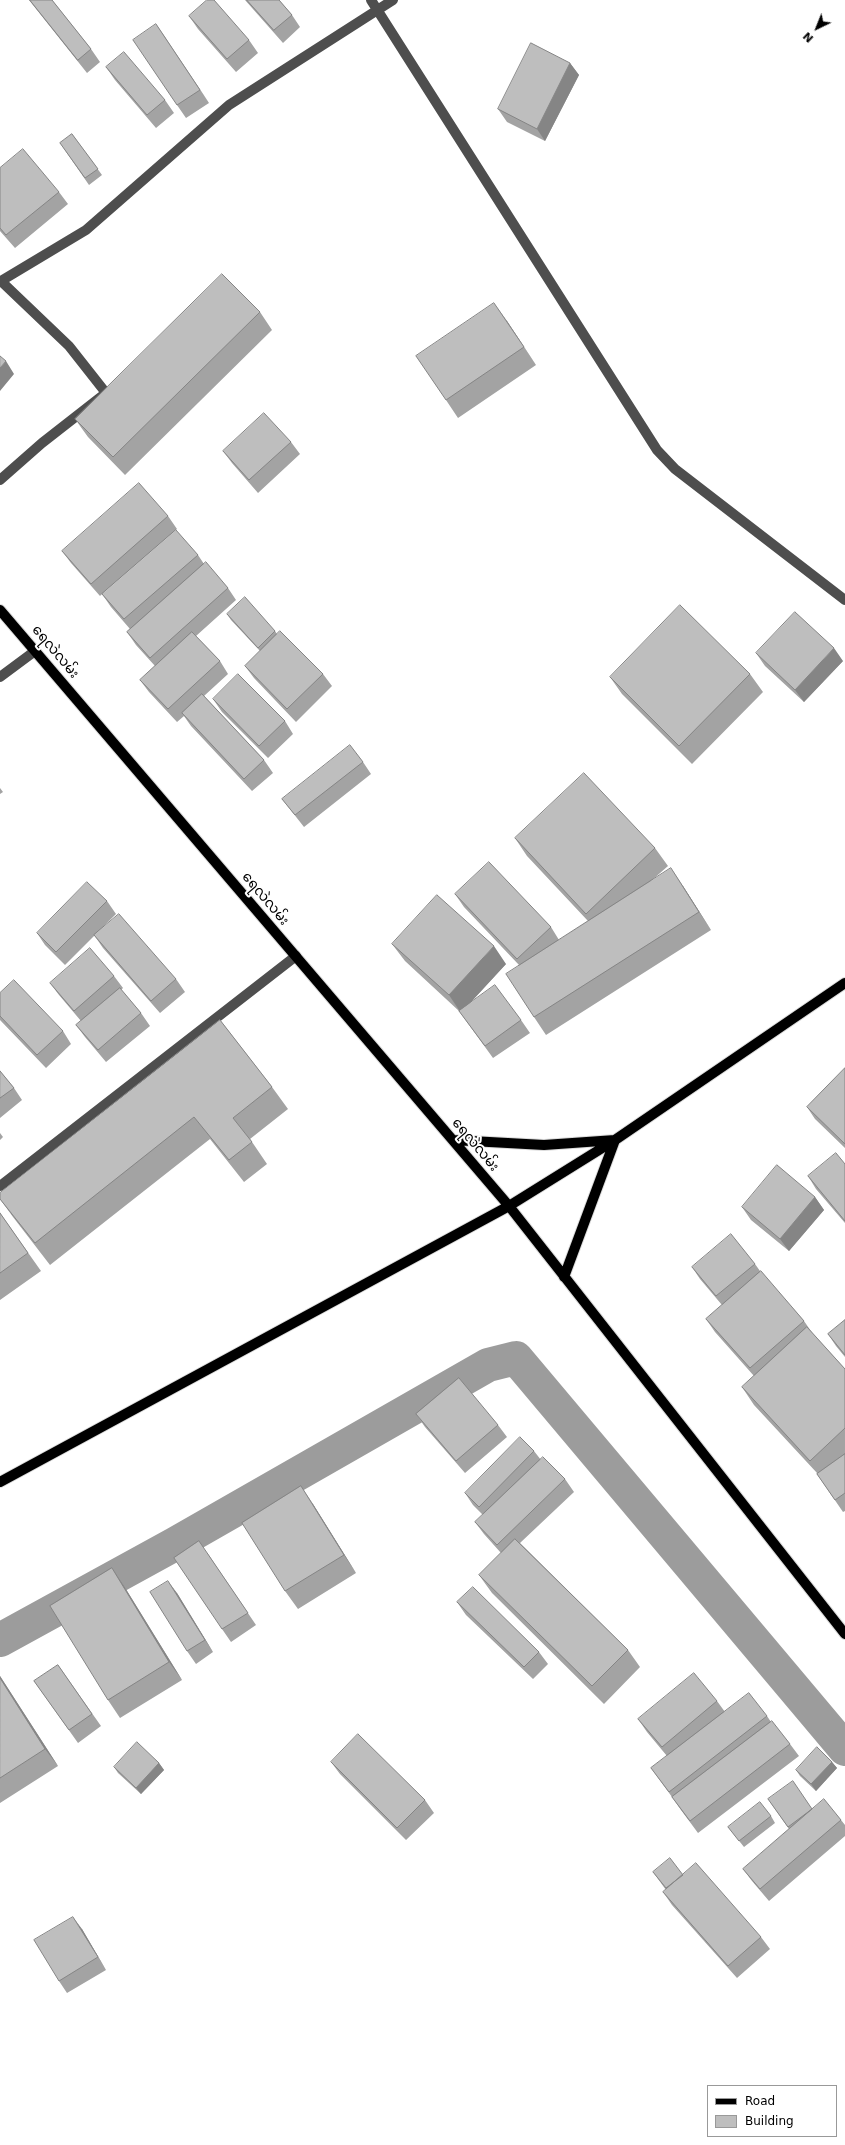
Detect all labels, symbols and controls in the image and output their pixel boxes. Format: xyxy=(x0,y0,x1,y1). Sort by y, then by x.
north arrow xyxy=(797,8,837,48)
text: N xyxy=(801,29,816,45)
street label: ရေလဲလမ်း xyxy=(28,622,82,682)
street label: ရေလဲလမ်း xyxy=(238,869,292,929)
street label: ရေလဲလမ်း xyxy=(448,1115,502,1175)
legend xyxy=(707,2085,837,2137)
text: Road xyxy=(745,2094,775,2108)
text: Building xyxy=(745,2114,794,2128)

